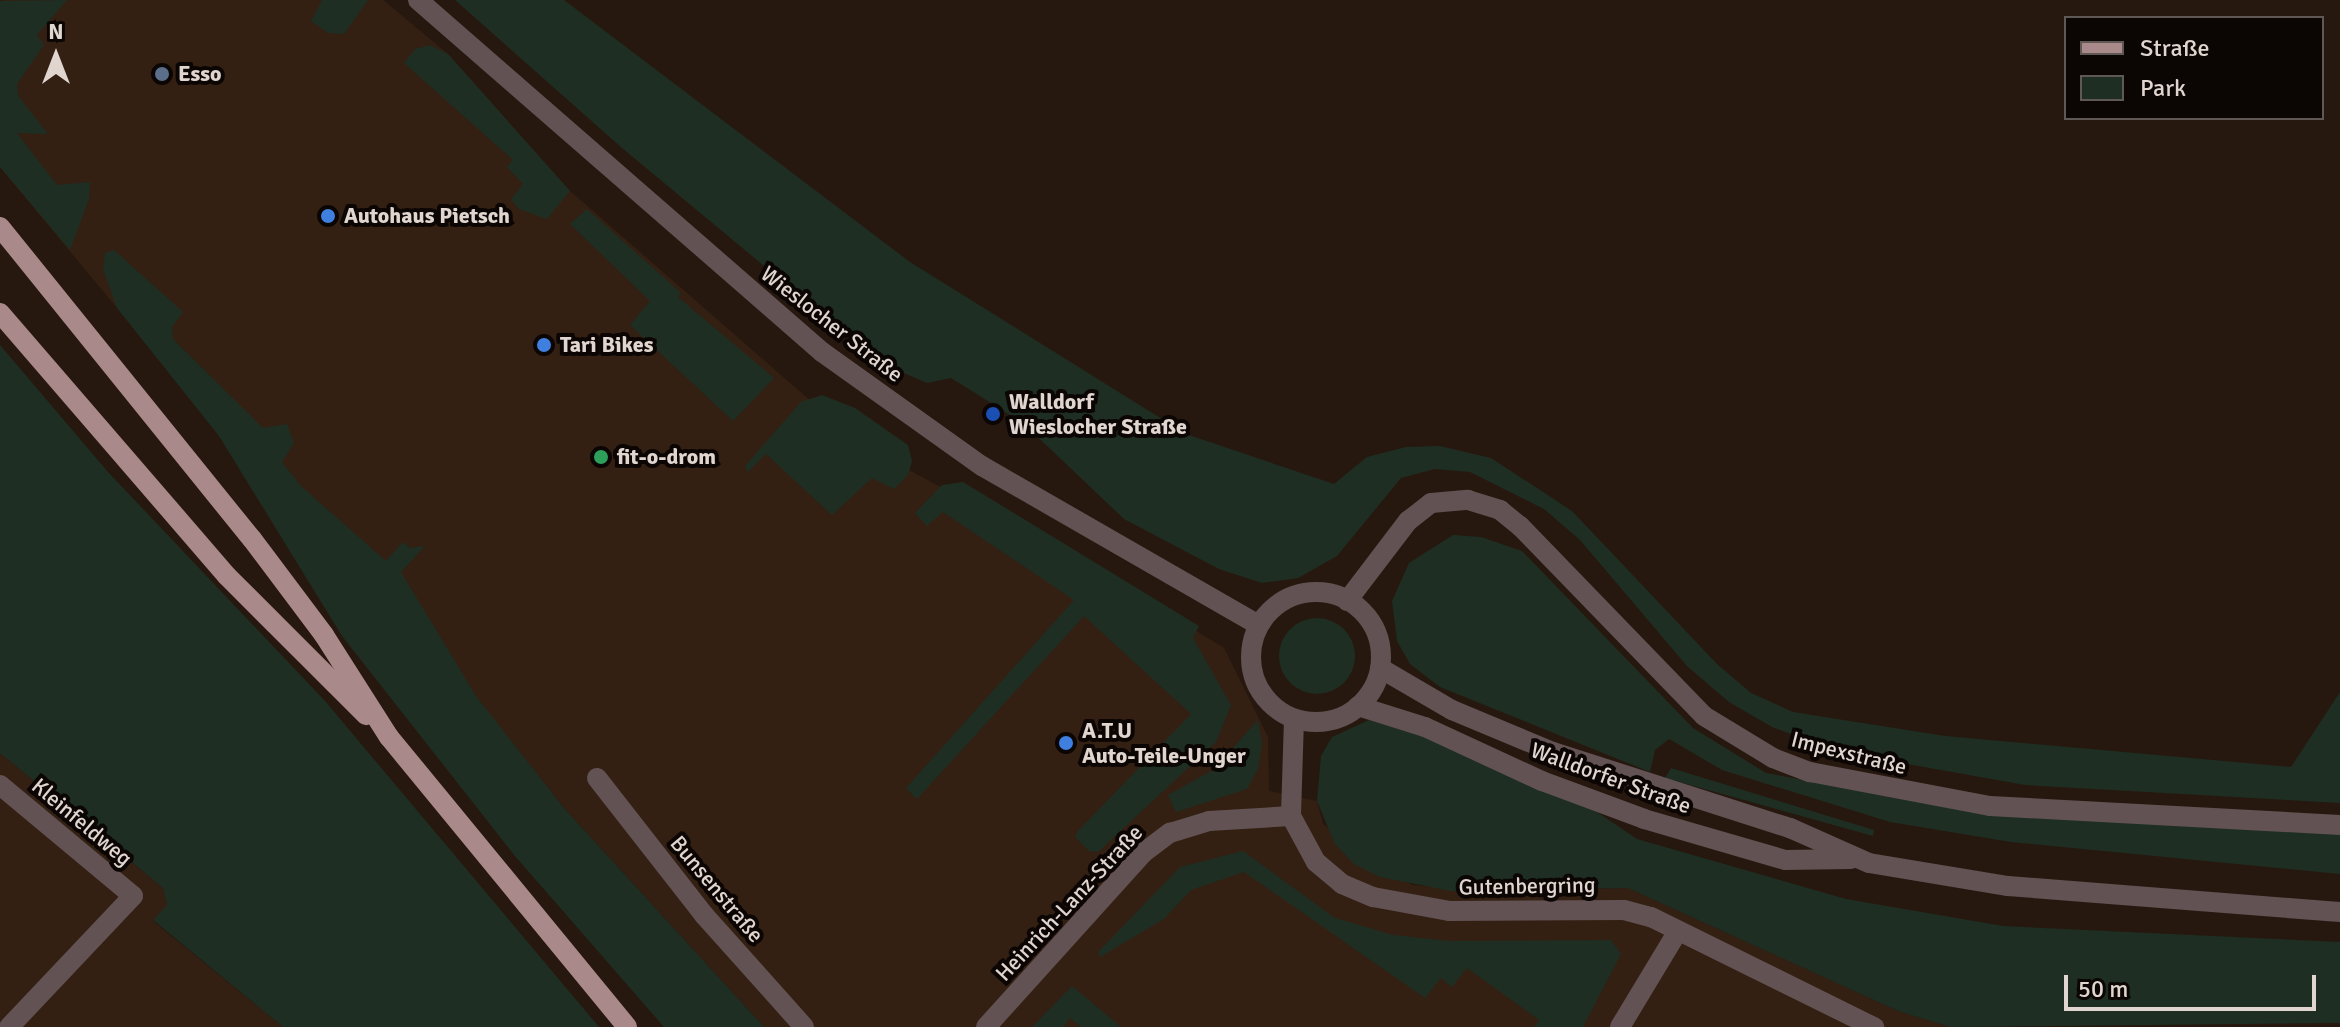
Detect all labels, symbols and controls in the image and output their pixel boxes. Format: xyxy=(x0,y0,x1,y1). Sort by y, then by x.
north arrow xyxy=(16,16,96,96)
legend xyxy=(2064,16,2324,120)
text: N xyxy=(48,18,64,45)
text: Straße xyxy=(2140,33,2210,63)
place label: Esso xyxy=(178,61,222,87)
marker: Esso xyxy=(153,65,171,83)
text: Park xyxy=(2140,73,2186,103)
place label: Autohaus Pietsch xyxy=(344,203,510,229)
marker: Autohaus Pietsch xyxy=(319,207,337,225)
street label: Wieslocher Straße xyxy=(756,260,908,388)
place label: Tari Bikes xyxy=(560,332,653,358)
marker: Tari Bikes xyxy=(535,336,553,354)
place label: Walldorf Wieslocher Straße xyxy=(1009,388,1187,440)
marker: Walldorf Wieslocher Straße xyxy=(984,405,1002,423)
place label: fit-o-drom xyxy=(617,444,716,470)
marker: fit-o-drom xyxy=(592,448,610,466)
place label: A.T.U Auto-Teile-Unger xyxy=(1082,717,1246,768)
street label: Impexstraße xyxy=(1789,726,1909,780)
marker: A.T.U Auto-Teile-Unger xyxy=(1057,734,1075,752)
street label: Walldorfer Straße xyxy=(1527,737,1695,819)
street label: Kleinfeldweg xyxy=(27,772,137,872)
street label: Heinrich-Lanz-Straße xyxy=(990,819,1148,987)
street label: Bunsenstraße xyxy=(665,830,769,948)
street label: Gutenbergring xyxy=(1458,872,1596,900)
scale bar xyxy=(2068,959,2320,1009)
text: 50 m xyxy=(2078,974,2128,1004)

